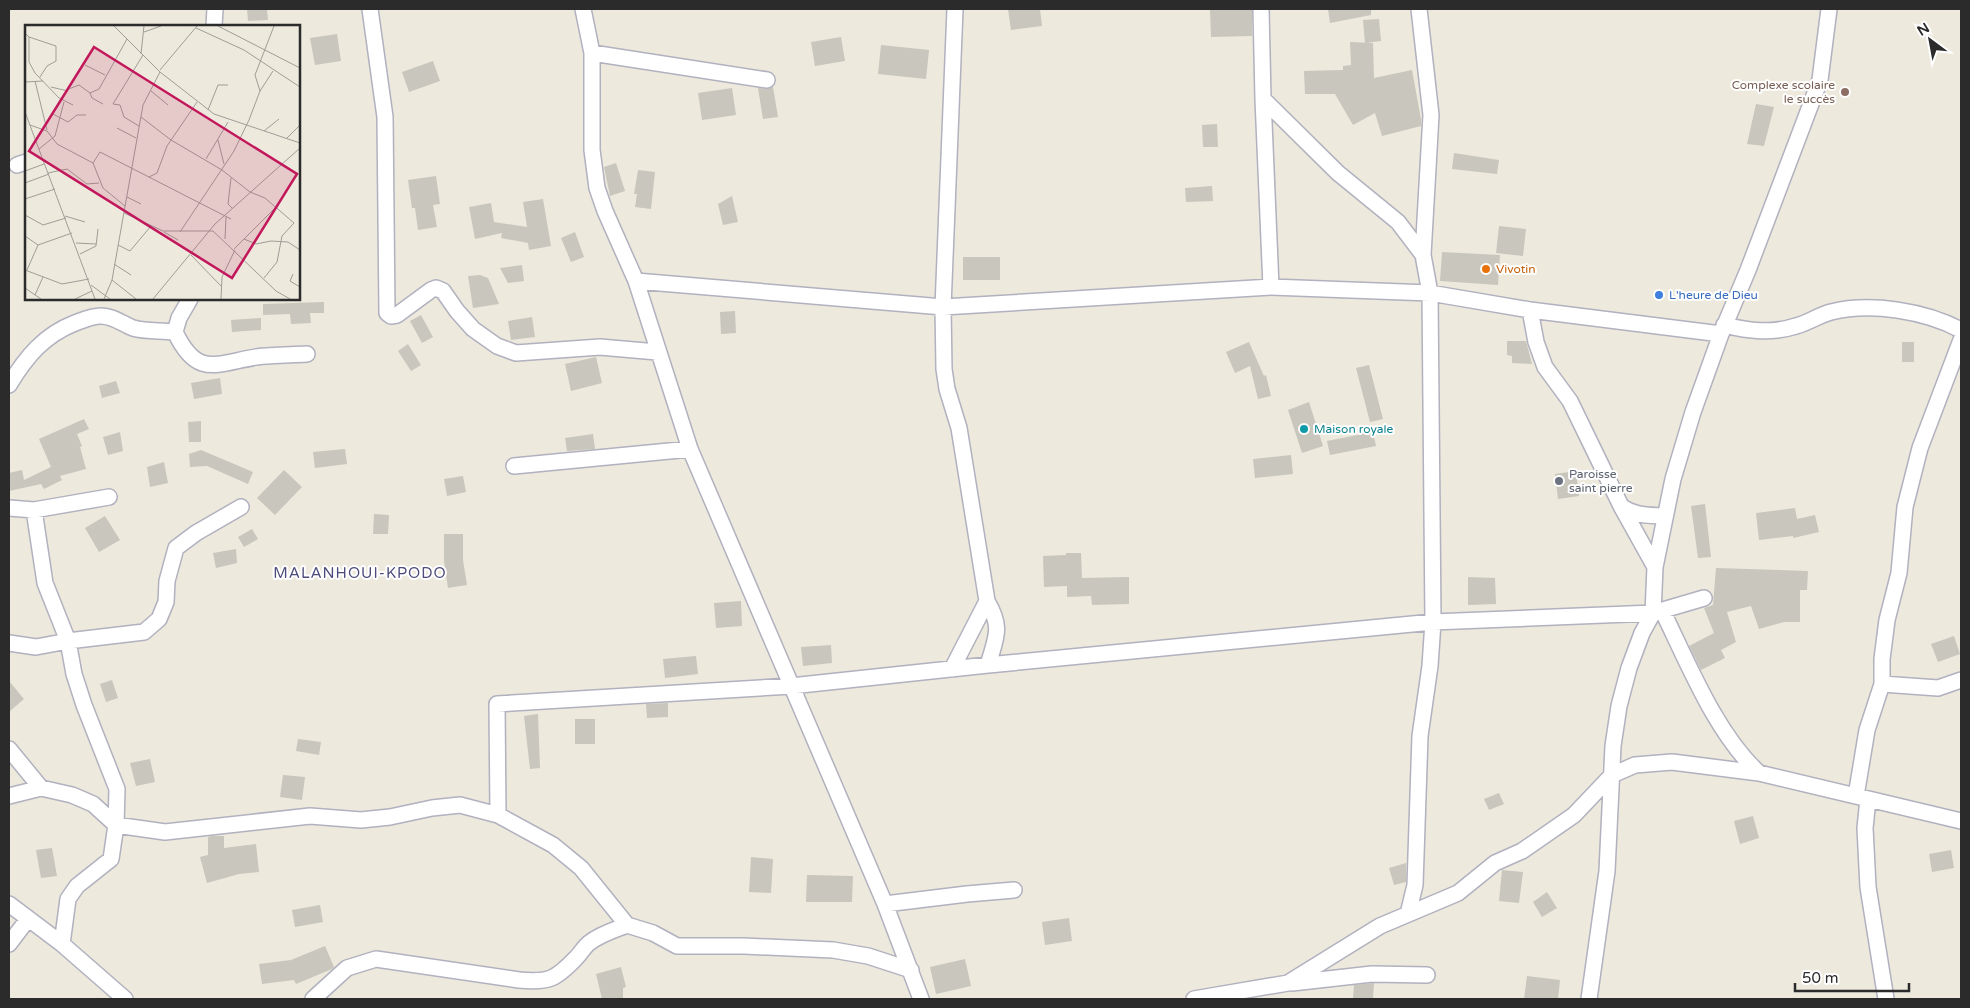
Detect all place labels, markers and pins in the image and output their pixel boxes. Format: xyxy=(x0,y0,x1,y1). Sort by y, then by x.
place label: Complexe scolaire le succès xyxy=(1732,78,1835,106)
marker: Complexe scolaire le succès xyxy=(1839,86,1851,98)
place label: Vivotin xyxy=(1496,262,1536,276)
marker: Vivotin xyxy=(1480,263,1492,275)
place label: L'heure de Dieu xyxy=(1669,288,1758,302)
marker: L'heure de Dieu xyxy=(1653,289,1665,301)
place label: Maison royale xyxy=(1314,422,1394,436)
marker: Maison royale xyxy=(1298,423,1310,435)
place label: Paroisse saint pierre xyxy=(1569,467,1633,495)
marker: Paroisse saint pierre xyxy=(1553,475,1565,487)

